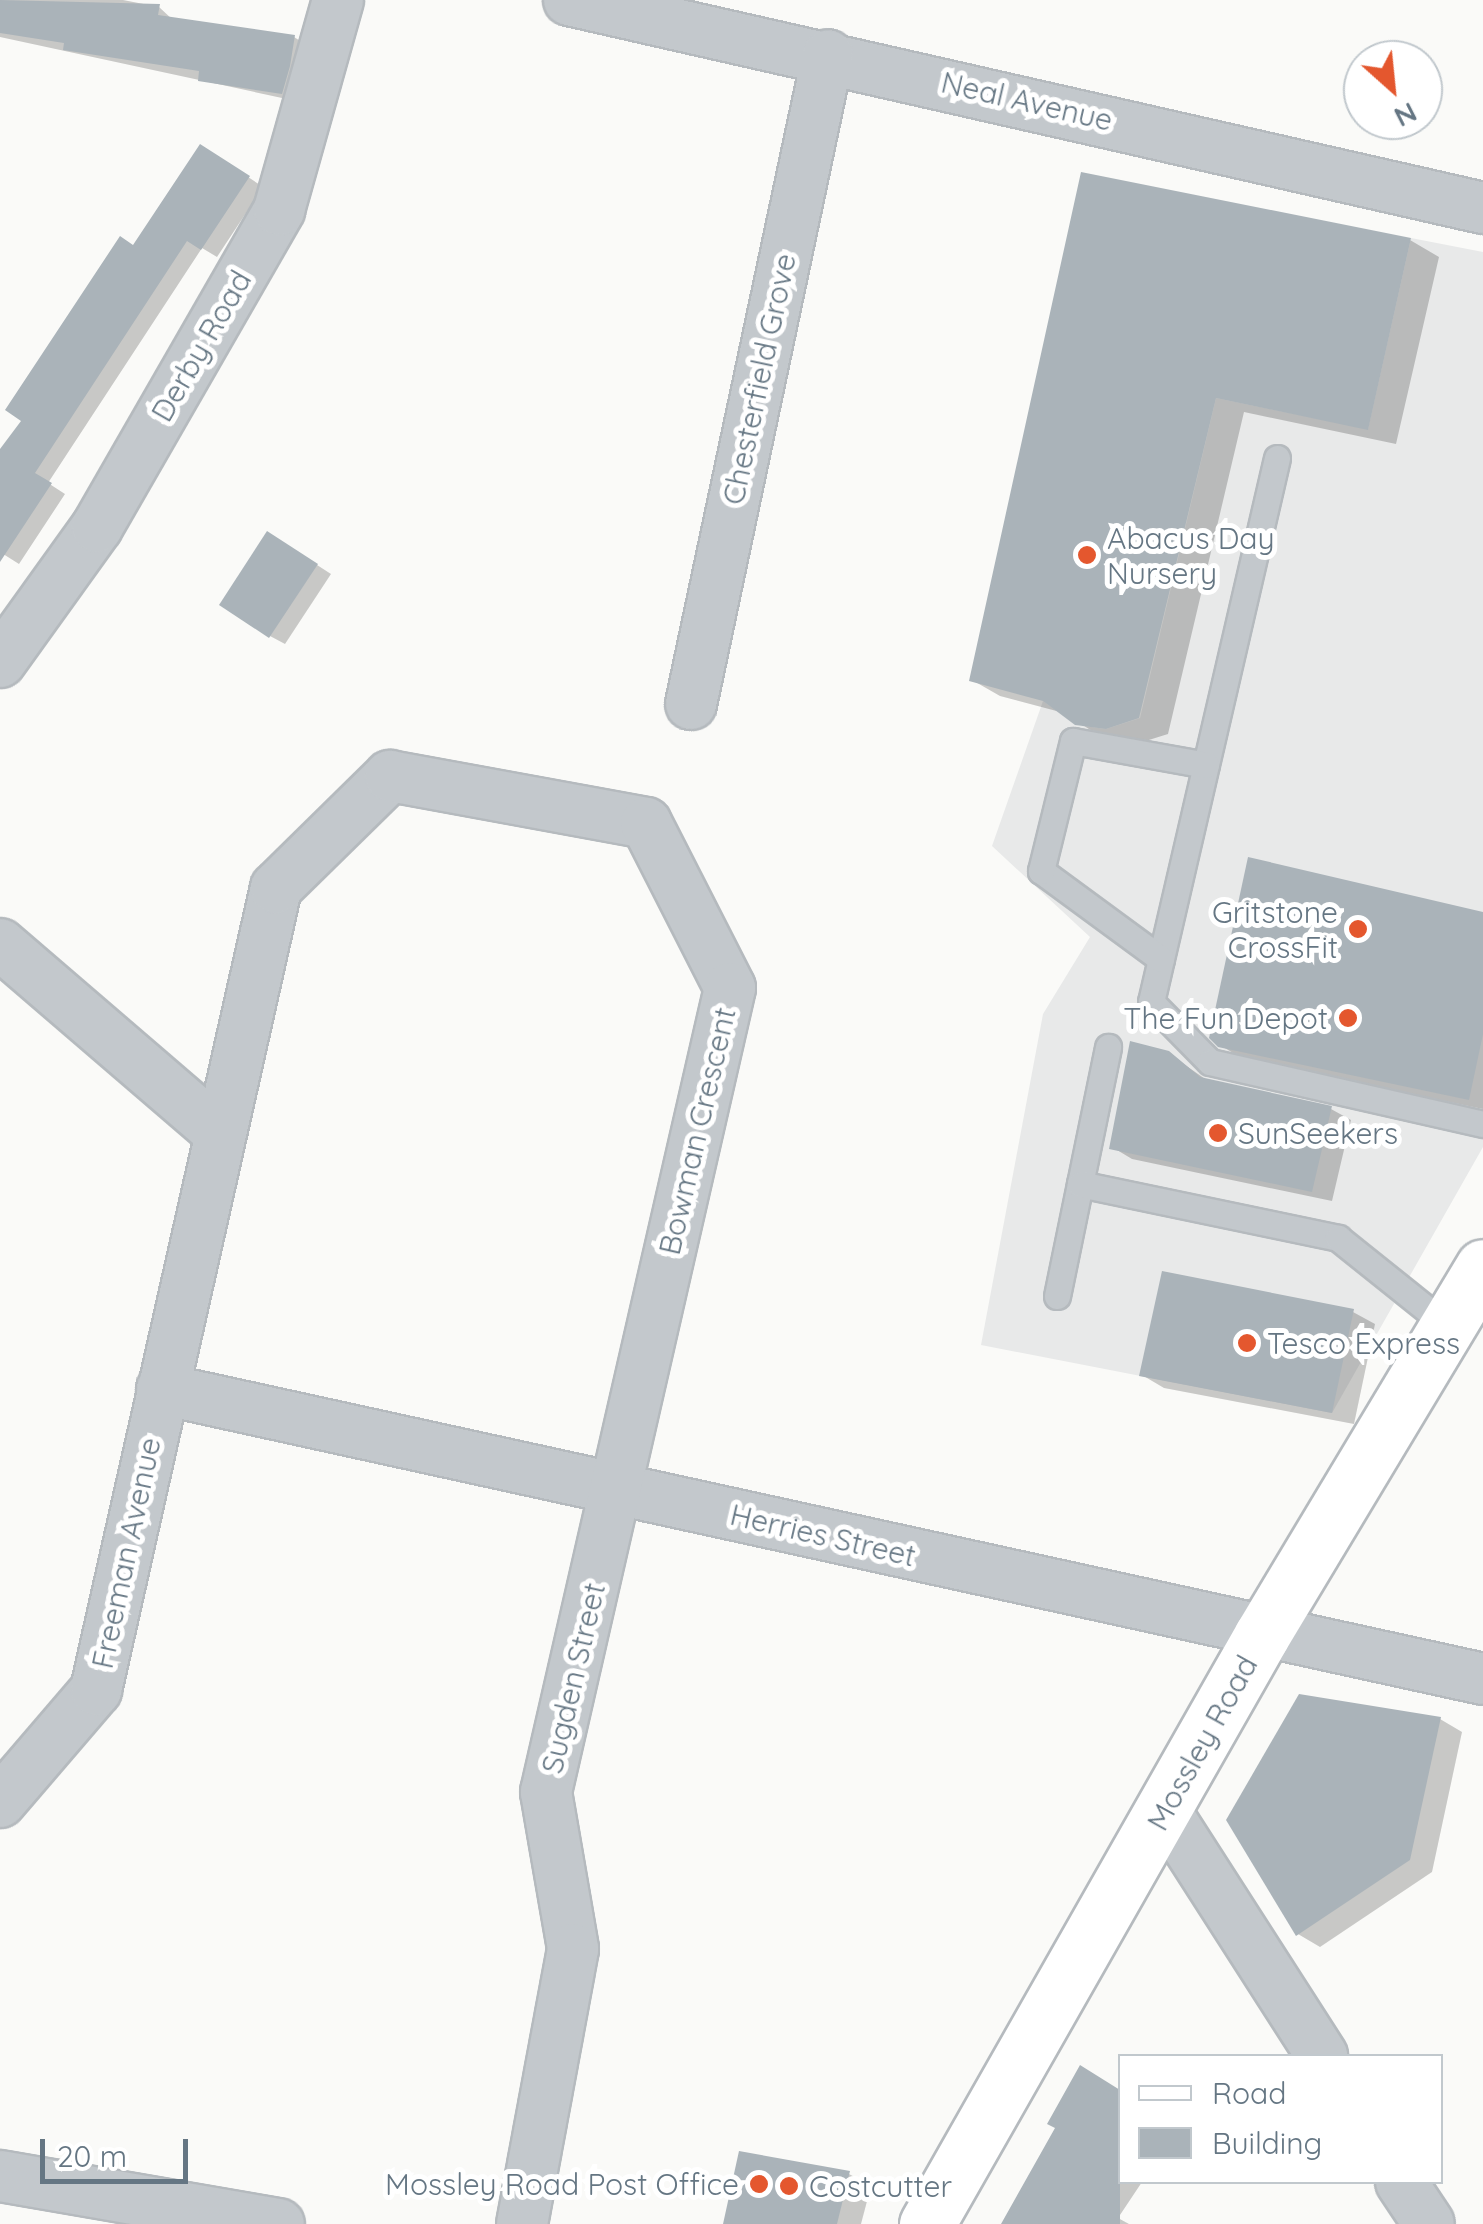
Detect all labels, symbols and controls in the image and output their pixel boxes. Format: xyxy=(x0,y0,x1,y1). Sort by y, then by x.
north arrow xyxy=(1343,40,1443,140)
street label: Neal Avenue xyxy=(938,64,1116,138)
text: N xyxy=(1389,95,1423,136)
street label: Chesterfield Grove xyxy=(715,250,803,508)
street label: Derby Road xyxy=(143,264,259,428)
place label: Abacus Day Nursery xyxy=(1107,520,1274,590)
marker: Abacus Day Nursery xyxy=(1076,544,1098,566)
place label: Gritstone CrossFit xyxy=(1212,894,1338,964)
marker: Gritstone CrossFit xyxy=(1347,918,1369,940)
place label: The Fun Depot xyxy=(1123,1000,1328,1036)
street label: Bowman Crescent xyxy=(651,1004,743,1258)
marker: The Fun Depot xyxy=(1337,1007,1359,1029)
place label: SunSeekers xyxy=(1238,1115,1398,1151)
marker: SunSeekers xyxy=(1207,1122,1229,1144)
place label: Tesco Express xyxy=(1267,1325,1460,1361)
marker: Tesco Express xyxy=(1236,1332,1258,1354)
street label: Freeman Avenue xyxy=(84,1434,168,1672)
street label: Herries Street xyxy=(727,1496,919,1574)
street label: Sugden Street xyxy=(534,1579,612,1777)
street label: Mossley Road xyxy=(1139,1649,1265,1837)
legend xyxy=(1118,2054,1443,2184)
text: Road xyxy=(1212,2074,1286,2112)
scale bar xyxy=(45,2119,192,2181)
text: Building xyxy=(1212,2124,1322,2162)
text: 20 m xyxy=(57,2137,127,2175)
place label: Mossley Road Post Office xyxy=(385,2166,739,2202)
place label: Costcutter xyxy=(809,2168,952,2204)
marker: Mossley Road Post Office xyxy=(748,2173,770,2195)
marker: Costcutter xyxy=(778,2175,800,2197)

